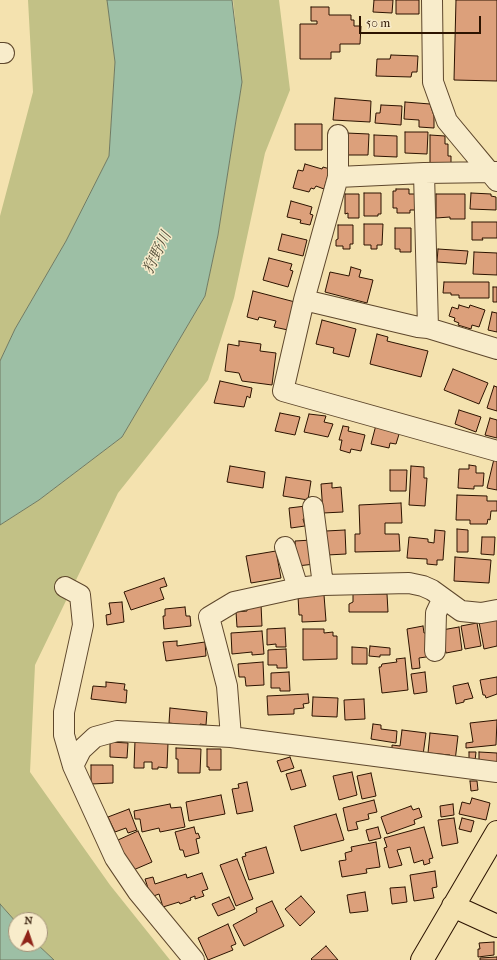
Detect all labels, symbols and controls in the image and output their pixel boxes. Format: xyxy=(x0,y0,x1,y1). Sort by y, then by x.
scale bar xyxy=(361,8,483,34)
text: 50 m xyxy=(366,16,390,30)
water label: 狩野川 xyxy=(140,229,176,277)
north arrow xyxy=(8,912,48,952)
text: N xyxy=(24,914,33,927)

